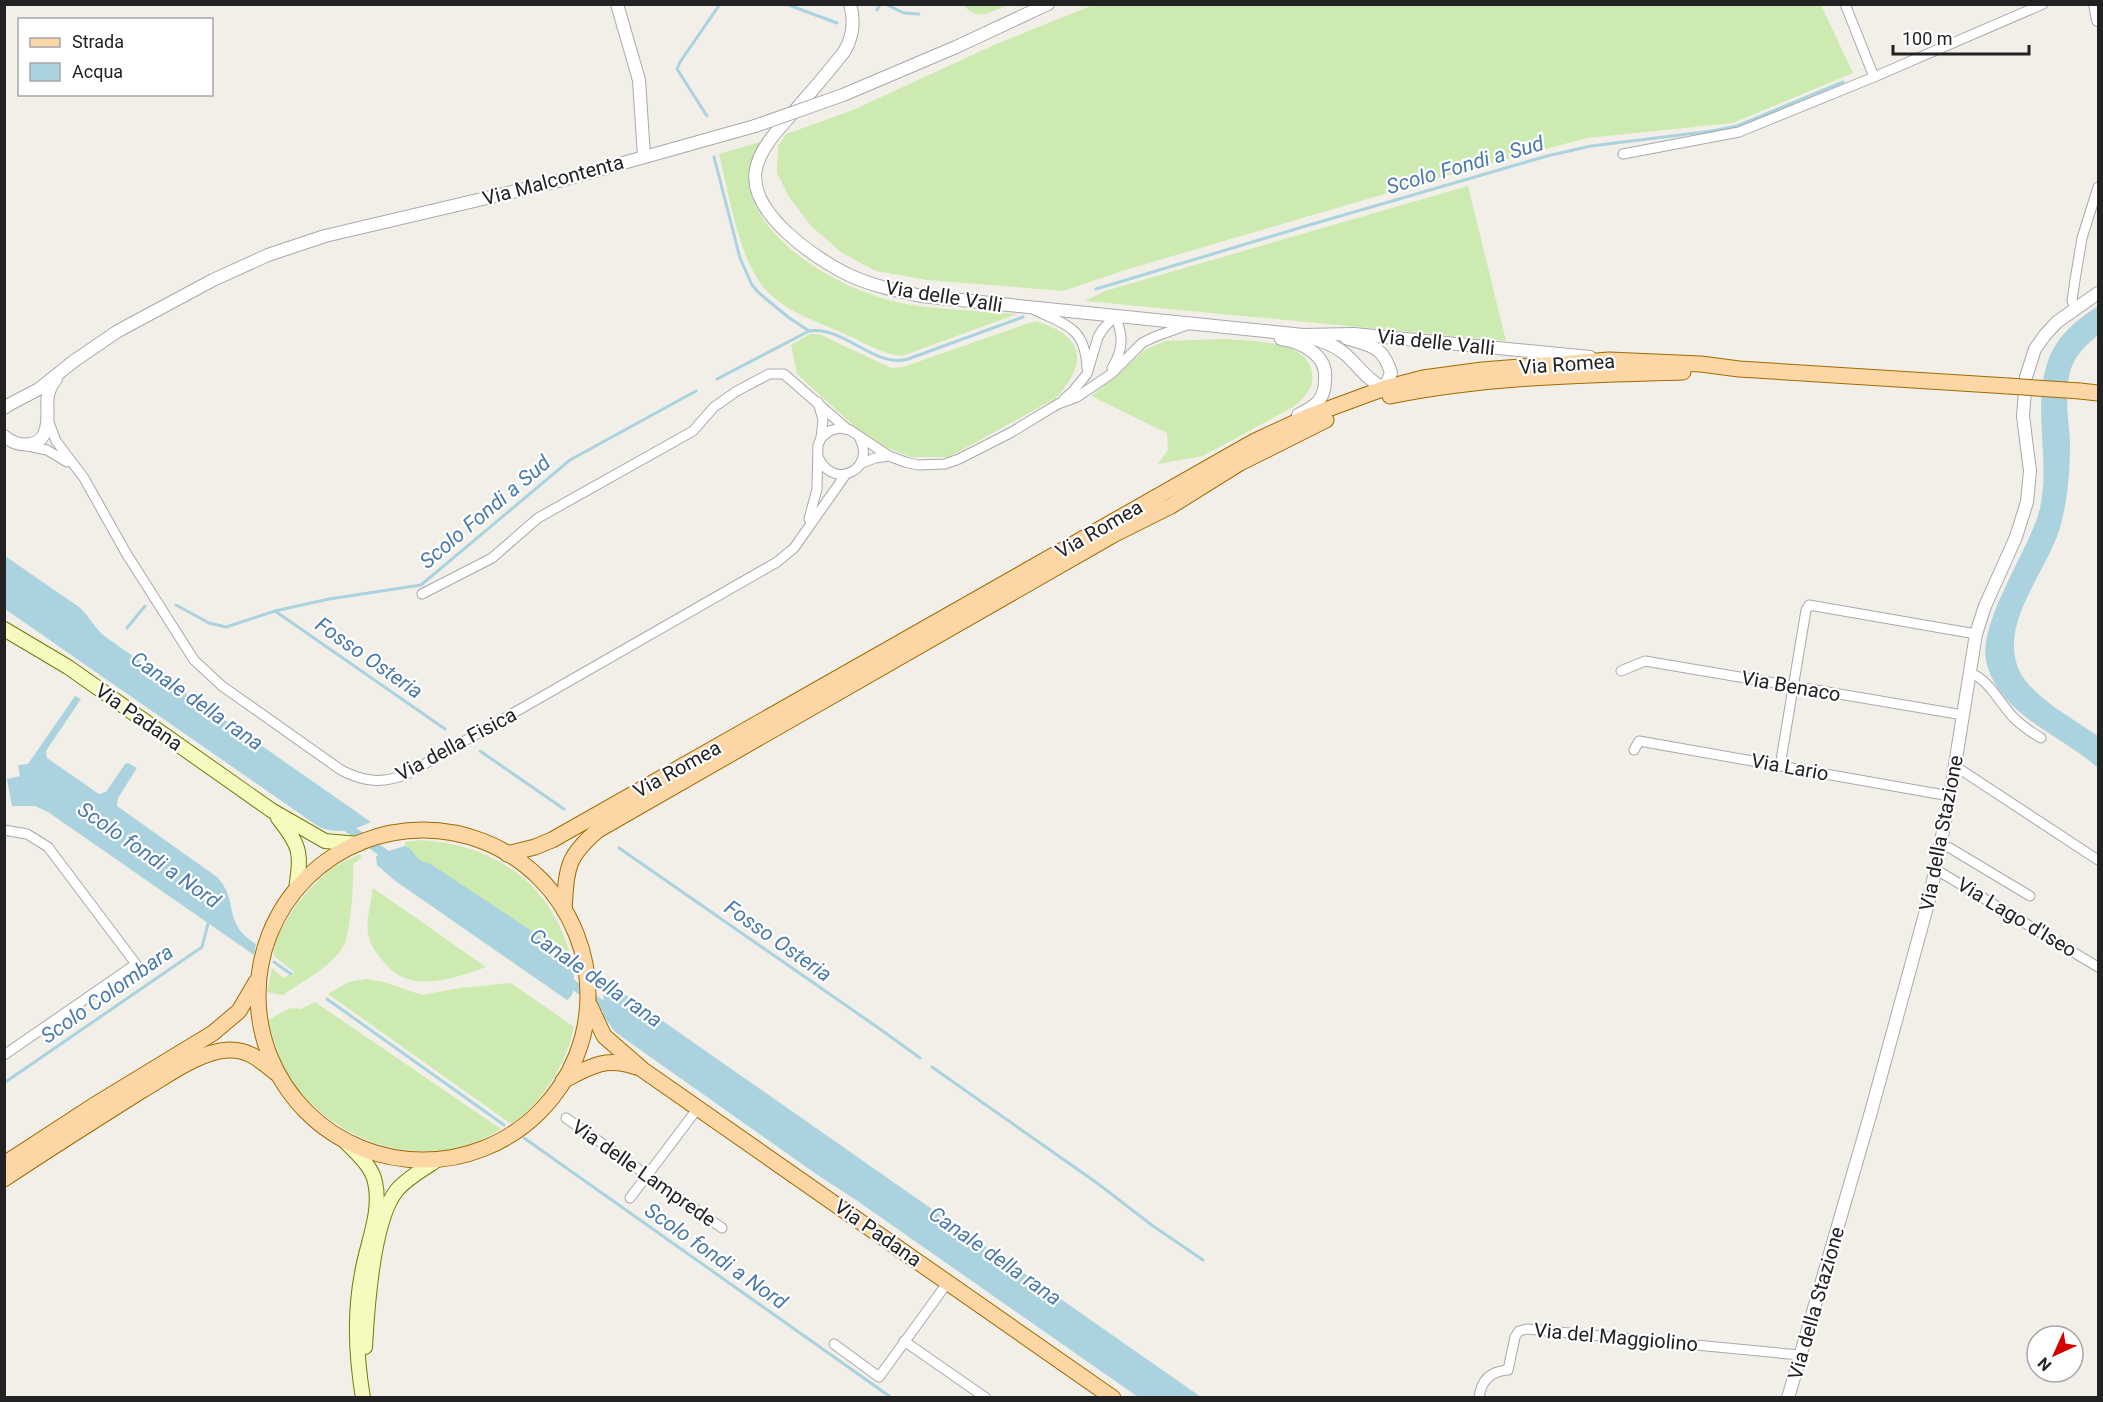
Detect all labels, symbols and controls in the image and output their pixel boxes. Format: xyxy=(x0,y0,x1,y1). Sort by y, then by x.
legend xyxy=(18,18,213,96)
scale bar xyxy=(1893,18,2030,56)
text: 100 m xyxy=(1902,28,1953,49)
text: Strada xyxy=(72,31,124,52)
text: Acqua xyxy=(72,61,123,82)
water label: Scolo Fondi a Sud xyxy=(1384,131,1547,199)
street label: Via Malcontenta xyxy=(480,150,626,210)
street label: Via delle Valli xyxy=(884,275,1004,317)
street label: Via delle Valli xyxy=(1376,324,1496,360)
street label: Via Romea xyxy=(1518,349,1616,379)
water label: Scolo Fondi a Sud xyxy=(415,450,555,573)
street label: Via Romea xyxy=(1051,495,1147,563)
water label: Fosso Osteria xyxy=(311,612,427,704)
water label: Canale della rana xyxy=(126,646,268,756)
street label: Via Benaco xyxy=(1740,665,1842,707)
street label: Via Padana xyxy=(91,678,187,756)
street label: Via della Fisica xyxy=(391,702,521,786)
street label: Via Romea xyxy=(629,735,725,803)
street label: Via Lario xyxy=(1749,748,1831,786)
street label: Via della Stazione xyxy=(1914,753,1968,913)
water label: Scolo fondi a Nord xyxy=(73,797,225,913)
street label: Via Lago d'Iseo xyxy=(1953,872,2081,962)
water label: Fosso Osteria xyxy=(720,895,836,987)
water label: Canale della rana xyxy=(525,923,667,1033)
water label: Scolo Colombara xyxy=(36,940,178,1048)
street label: Via delle Lamprede xyxy=(567,1114,721,1232)
street label: Via Padana xyxy=(830,1194,926,1272)
water label: Scolo fondi a Nord xyxy=(640,1198,792,1314)
water label: Canale della rana xyxy=(924,1201,1066,1311)
street label: Via della Stazione xyxy=(1783,1224,1849,1382)
street label: Via del Maggiolino xyxy=(1533,1318,1699,1356)
north arrow xyxy=(2025,1324,2085,1384)
text: N xyxy=(2034,1354,2055,1375)

